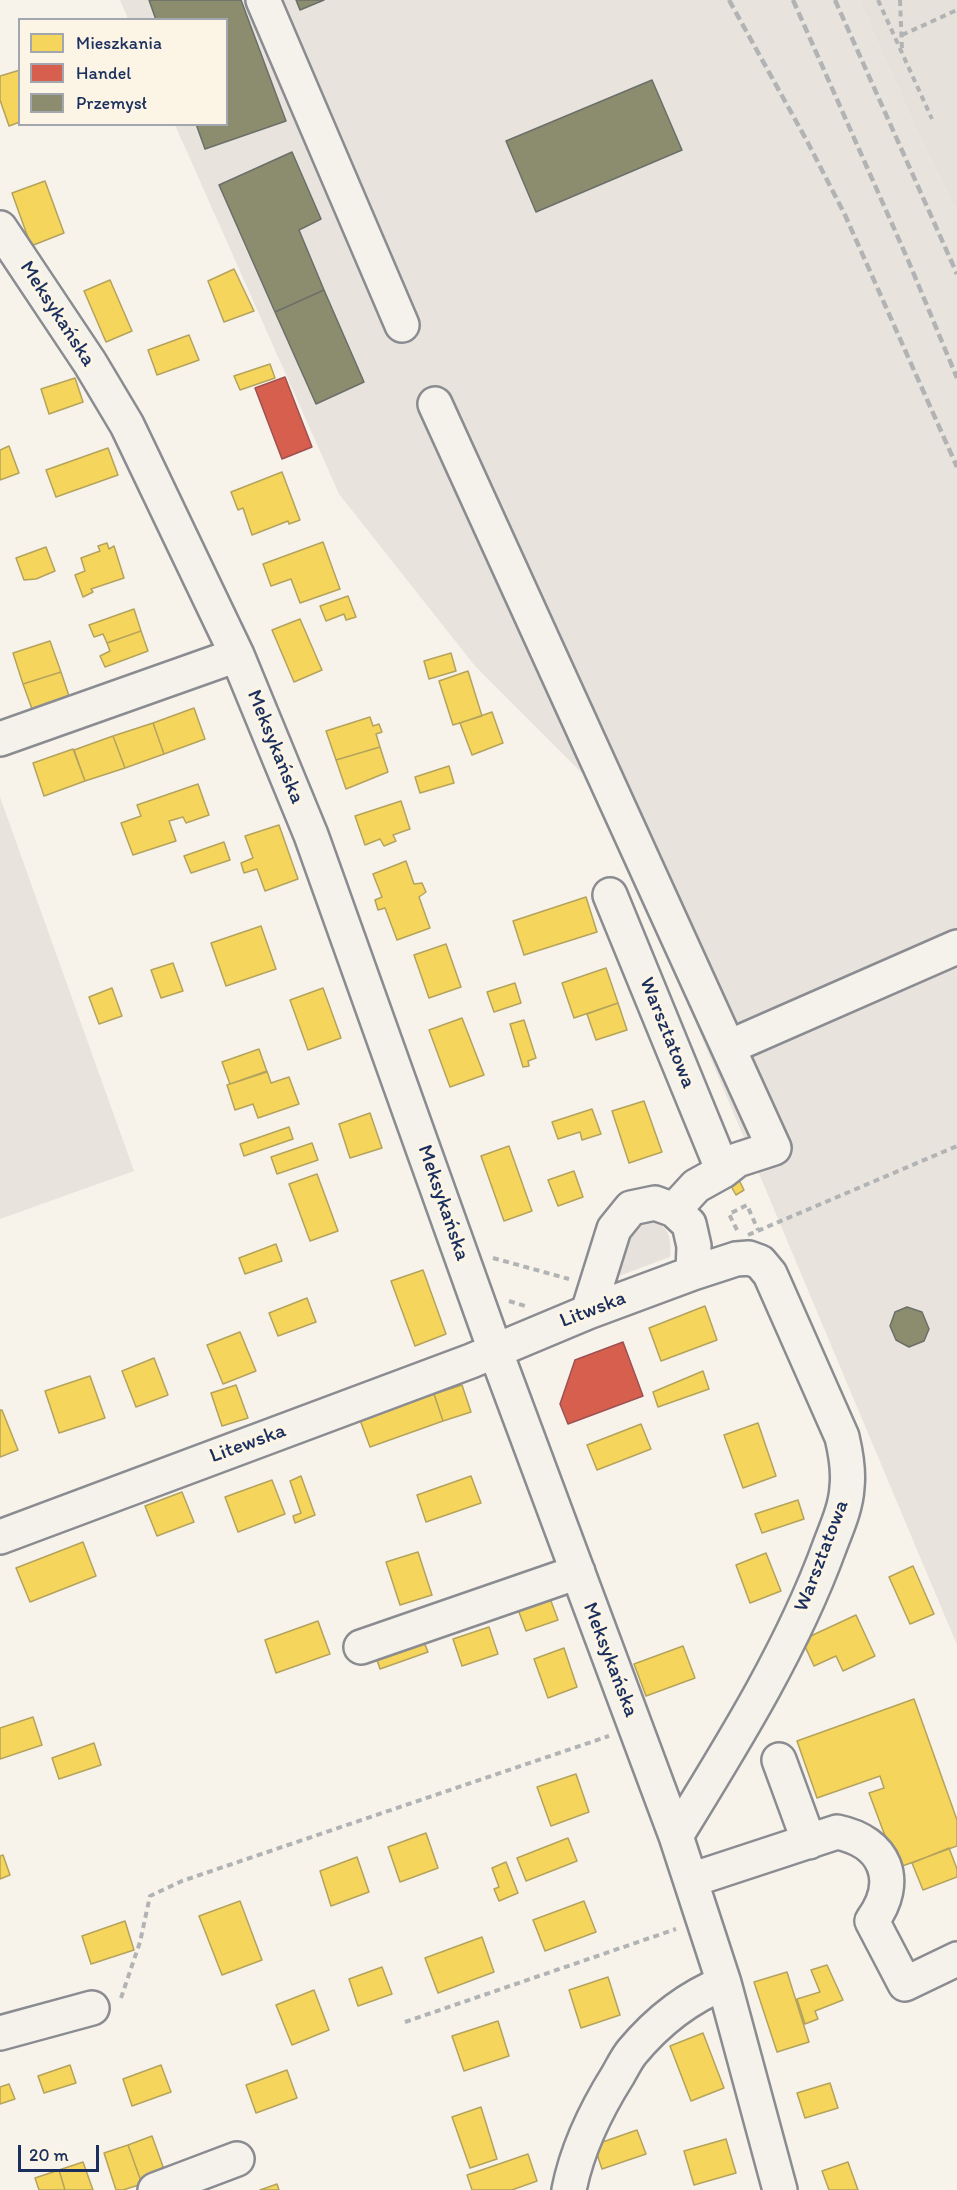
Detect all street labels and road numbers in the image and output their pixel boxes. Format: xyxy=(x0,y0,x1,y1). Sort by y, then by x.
street label: Meksykańska xyxy=(14,256,100,372)
street label: Meksykańska xyxy=(241,686,309,808)
street label: Warsztatowa xyxy=(633,974,701,1092)
street label: Meksykańska xyxy=(411,1142,475,1264)
street label: Litwska xyxy=(556,1286,630,1334)
street label: Litewska xyxy=(206,1419,290,1469)
street label: Warsztatowa xyxy=(789,1497,855,1615)
street label: Meksykańska xyxy=(577,1599,643,1721)

